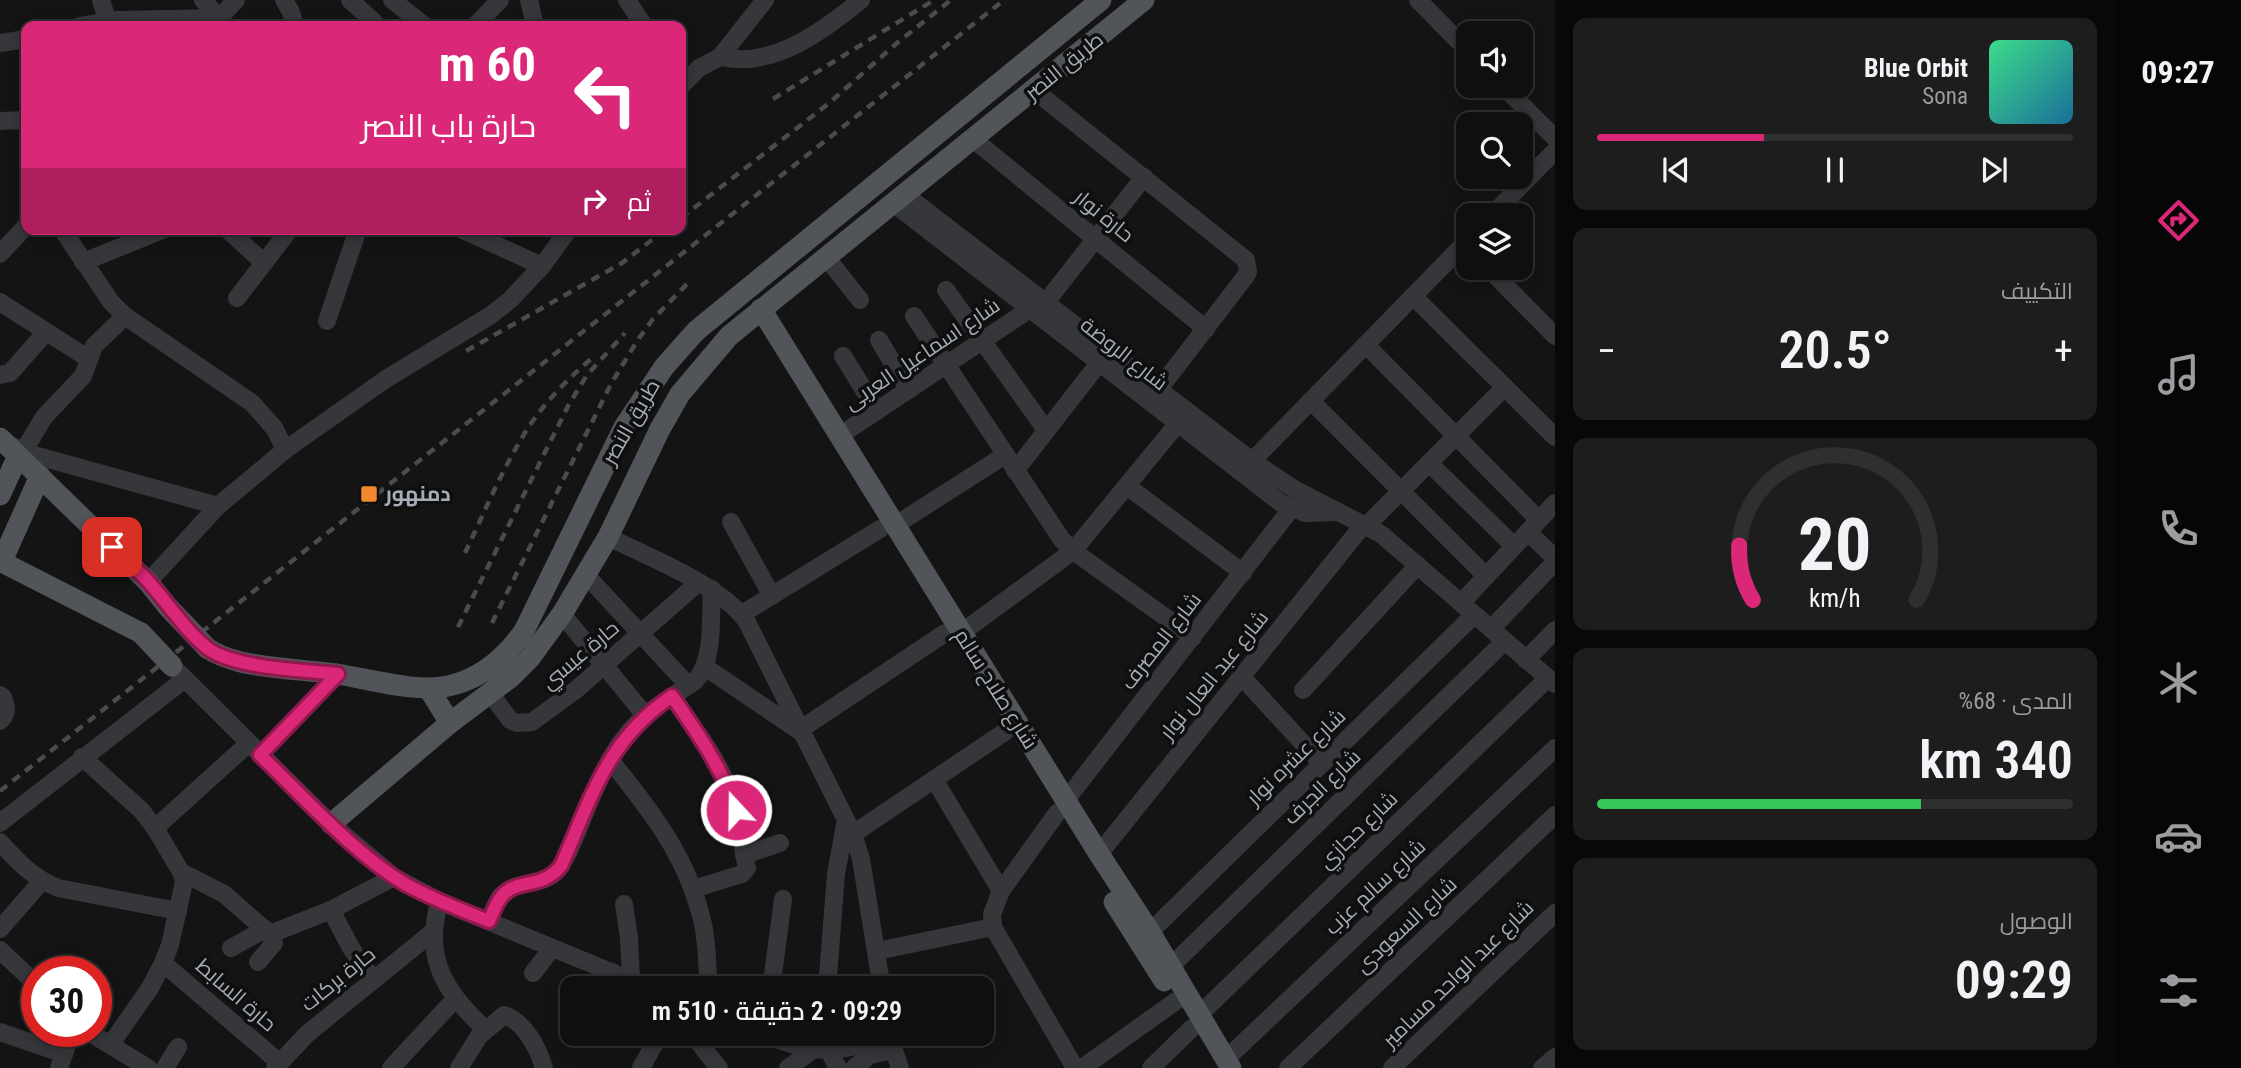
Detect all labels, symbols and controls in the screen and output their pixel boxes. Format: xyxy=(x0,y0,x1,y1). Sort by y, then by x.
map controls xyxy=(1456,21,1533,280)
button: sound xyxy=(1456,21,1533,98)
street label: طريق النصر xyxy=(1019,27,1109,106)
text: 60 m xyxy=(439,36,536,93)
icon: left xyxy=(560,49,651,140)
text: Blue Orbit xyxy=(1864,53,1968,83)
text: 09:27 xyxy=(2141,53,2215,91)
text: Sona xyxy=(1922,83,1968,110)
text: حارة باب النصر xyxy=(361,107,536,145)
button: search xyxy=(1456,112,1533,189)
icon: previous xyxy=(1657,151,1695,189)
icon: pause xyxy=(1816,151,1854,189)
icon: next xyxy=(1975,151,2013,189)
icon: right xyxy=(575,182,613,220)
street label: حارة نوار xyxy=(1069,184,1139,247)
text: ثم xyxy=(627,187,651,217)
icon: directions xyxy=(2154,196,2203,245)
button: layers xyxy=(1456,203,1533,280)
text: التكييف xyxy=(2001,278,2073,305)
street label: شارع اسماعيل العربى xyxy=(840,293,1005,417)
street label: شارع الروضة xyxy=(1074,313,1172,397)
text: 20.5° xyxy=(1778,320,1892,381)
text: − xyxy=(1597,329,1616,373)
text: + xyxy=(2054,329,2073,373)
icon: music xyxy=(2154,350,2203,399)
street label: طريق النصر xyxy=(597,375,666,470)
place label: دمنهور xyxy=(384,482,451,507)
marker: دمنهور xyxy=(359,484,379,504)
text: 20 xyxy=(1798,502,1872,588)
icon: phone xyxy=(2154,504,2203,553)
pin xyxy=(82,517,142,577)
icon: arrive xyxy=(93,528,131,566)
text: km/h xyxy=(1809,584,1861,613)
street label: شارع المصرف xyxy=(1116,588,1208,695)
street label: شارع عبد العال نوار xyxy=(1154,606,1275,746)
street label: حارة عيسي xyxy=(536,616,626,697)
street label: شارع صلاح سالم xyxy=(948,625,1042,755)
icon: climate xyxy=(2154,658,2203,707)
text: المدى · 68% xyxy=(1959,688,2073,715)
street label: شارع عشره نوار xyxy=(1241,704,1352,812)
text: 340 km xyxy=(1919,730,2073,791)
street label: شارع الجرف xyxy=(1279,744,1367,831)
position arrow xyxy=(699,773,773,847)
street label: شارع حجازي xyxy=(1314,787,1405,876)
icon: car xyxy=(2154,812,2203,861)
street label: شارع سالم عزب xyxy=(1320,834,1432,941)
street label: شارع السعودى xyxy=(1350,872,1463,979)
street label: شارع عبد الواحد مسامير xyxy=(1377,896,1540,1055)
text: الوصول xyxy=(2000,908,2073,935)
street label: حارة بركات xyxy=(296,942,380,1016)
text: 09:29 xyxy=(1955,950,2073,1011)
street label: حارة السابط xyxy=(191,954,281,1036)
speed limit sign: 30 xyxy=(21,956,112,1047)
icon: filters xyxy=(2154,966,2203,1015)
text: 09:29 · 2 دقيقة · 510 m xyxy=(652,996,902,1026)

